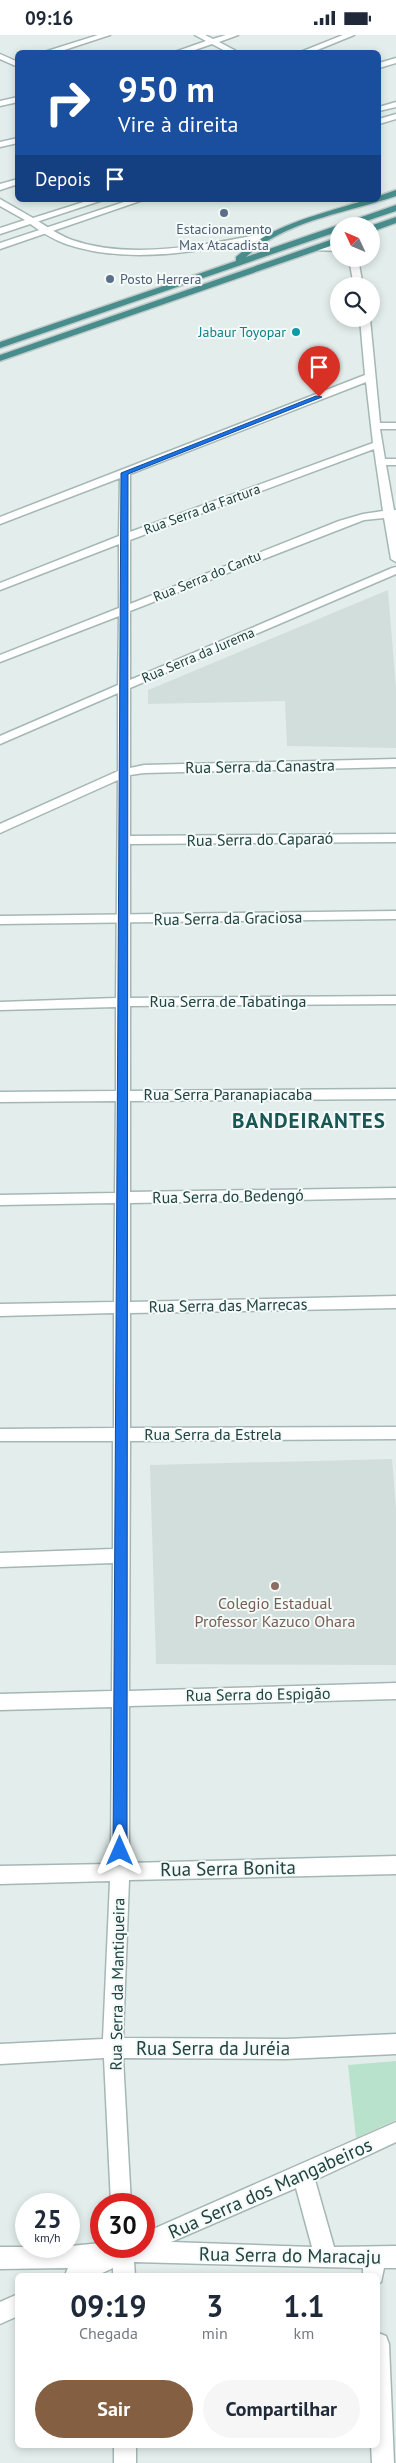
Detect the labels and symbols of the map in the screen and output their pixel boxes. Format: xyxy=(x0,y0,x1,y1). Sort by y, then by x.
marker: Estacionamento Max Atacadista xyxy=(218,207,230,219)
north arrow xyxy=(330,217,380,267)
place label: Estacionamento Max Atacadista xyxy=(176,220,272,254)
place label: Posto Herrera xyxy=(120,270,201,288)
marker: Posto Herrera xyxy=(104,273,116,285)
place label: Jabaur Toyopar xyxy=(197,323,286,341)
marker: Jabaur Toyopar xyxy=(290,326,302,338)
pin xyxy=(298,346,340,397)
street label: Rua Serra da Fartura xyxy=(141,480,263,538)
street label: Rua Serra do Cantu xyxy=(151,546,263,606)
street label: Rua Serra da Jurema xyxy=(139,623,257,687)
street label: Rua Serra da Canastra xyxy=(185,755,335,777)
street label: Rua Serra do Caparaó xyxy=(186,828,334,850)
street label: Rua Serra da Graciosa xyxy=(154,907,302,929)
street label: Rua Serra de Tabatinga xyxy=(149,991,307,1011)
street label: Rua Serra Paranapiacaba xyxy=(144,1084,312,1104)
district label: BANDEIRANTES xyxy=(232,1107,386,1134)
street label: Rua Serra do Bedengó xyxy=(152,1185,304,1207)
street label: Rua Serra das Marrecas xyxy=(148,1294,308,1316)
street label: Rua Serra da Estrela xyxy=(144,1424,282,1444)
marker: Colegio Estadual Professor Kazuco Ohara xyxy=(269,1580,281,1592)
place label: Colegio Estadual Professor Kazuco Ohara xyxy=(195,1593,355,1631)
street label: Rua Serra do Espigão xyxy=(185,1683,331,1705)
position arrow xyxy=(93,1824,145,1876)
street label: Rua Serra Bonita xyxy=(160,1855,296,1881)
street label: Rua Serra da Mantiqueira xyxy=(105,1897,129,2071)
street label: Rua Serra da Juréia xyxy=(136,2036,290,2060)
street label: Rua Serra dos Mangabeiros xyxy=(164,2132,376,2244)
speed limit sign: 30 xyxy=(90,2193,155,2258)
street label: Rua Serra do Maracaju xyxy=(199,2241,381,2269)

